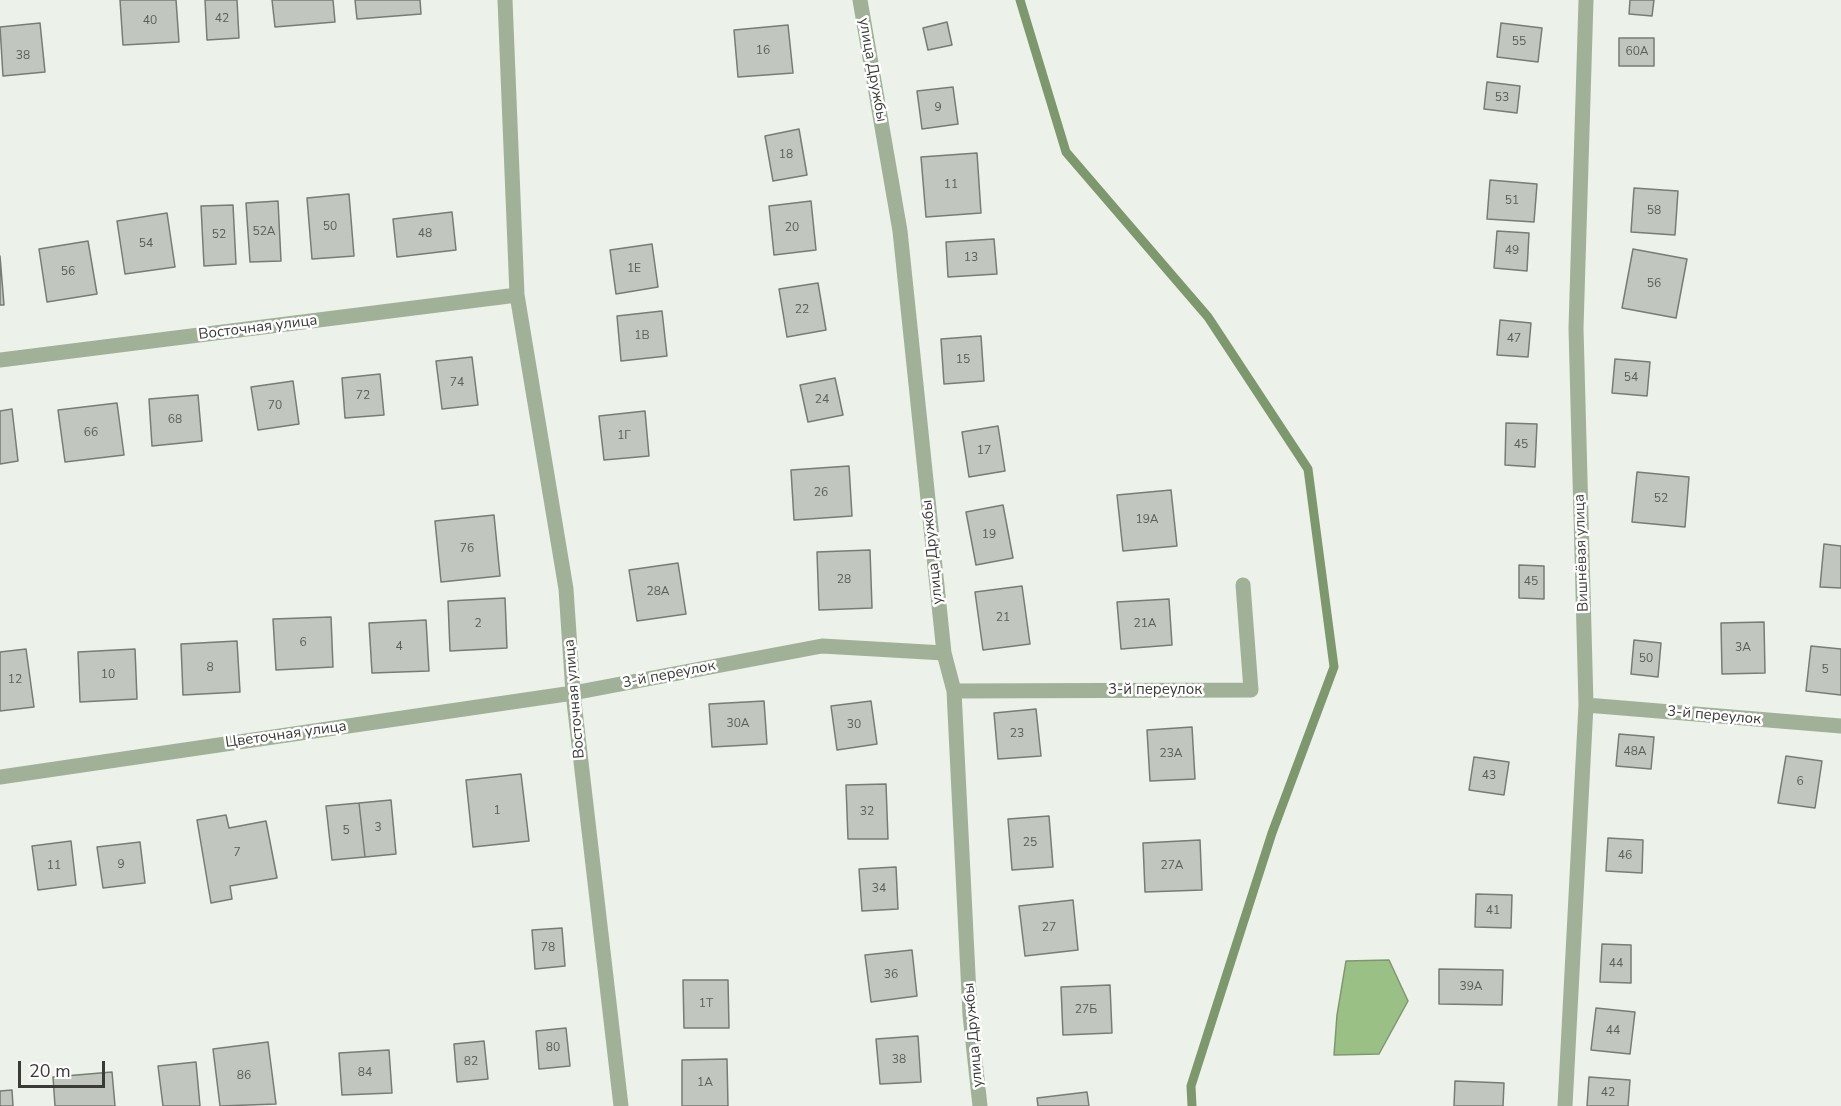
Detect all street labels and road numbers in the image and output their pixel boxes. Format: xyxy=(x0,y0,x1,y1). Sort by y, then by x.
street label: улица Дружбы xyxy=(854,17,890,123)
street label: Восточная улица xyxy=(197,312,319,344)
street label: Вишнёвая улица xyxy=(1571,494,1593,612)
street label: улица Дружбы xyxy=(919,499,947,605)
street label: Восточная улица xyxy=(561,639,589,759)
street label: 3-й переулок xyxy=(621,657,717,693)
street label: 3-й переулок xyxy=(1108,681,1202,699)
street label: 3-й переулок xyxy=(1666,703,1762,729)
street label: Цветочная улица xyxy=(224,718,348,752)
street label: улица Дружбы xyxy=(960,982,988,1088)

